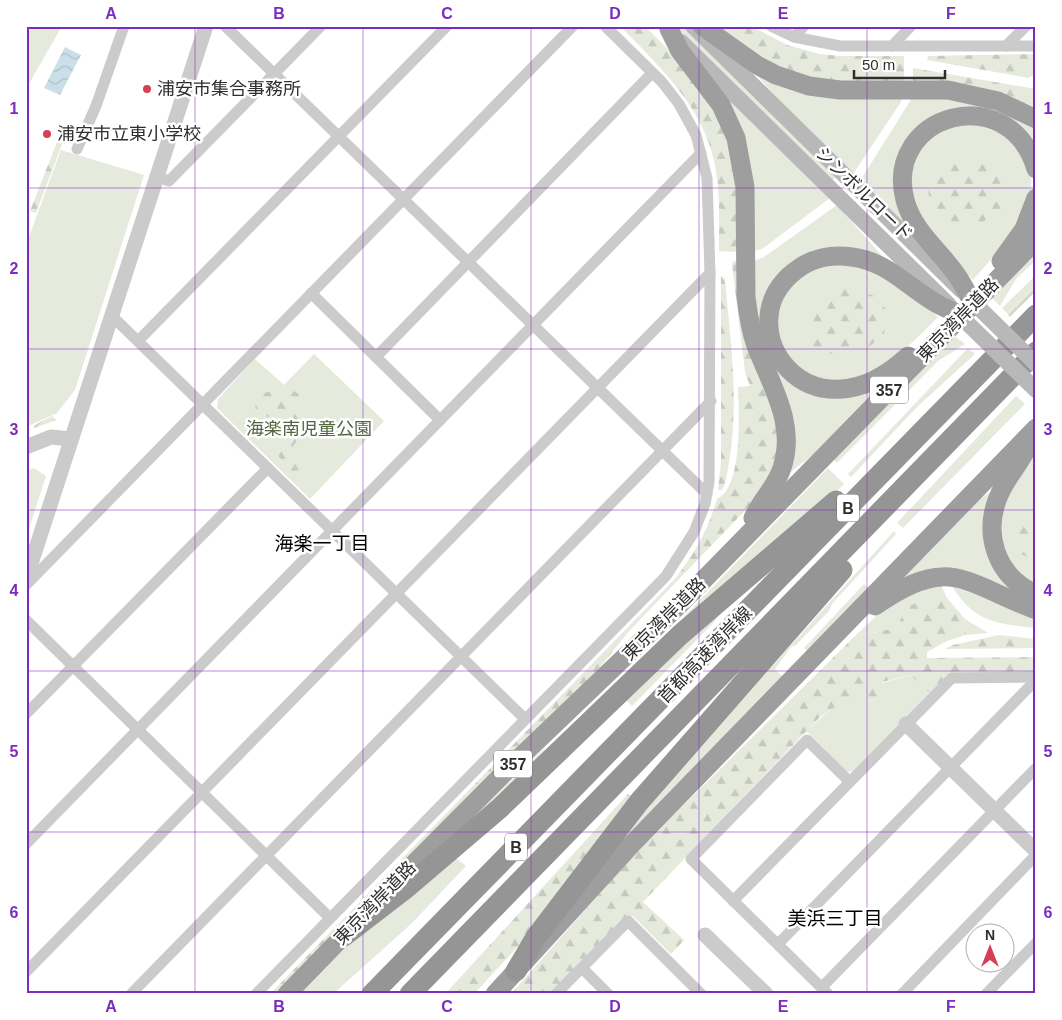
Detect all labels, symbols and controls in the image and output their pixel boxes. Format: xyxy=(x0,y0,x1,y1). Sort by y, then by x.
text: A xyxy=(105,5,117,22)
text: B xyxy=(273,5,285,22)
text: C xyxy=(441,5,453,22)
text: D xyxy=(609,5,621,22)
text: E xyxy=(778,5,789,22)
text: F xyxy=(946,5,956,22)
scale bar xyxy=(854,48,946,80)
text: 50 m xyxy=(862,56,895,73)
place label: 浦安市集合事務所 xyxy=(157,79,301,99)
marker: 浦安市集合事務所 xyxy=(141,83,153,95)
text: 1 xyxy=(10,100,19,117)
text: 1 xyxy=(1044,100,1053,117)
place label: 浦安市立東小学校 xyxy=(57,124,201,144)
marker: 浦安市立東小学校 xyxy=(41,128,53,140)
street label: シンボルロード xyxy=(812,143,916,245)
text: 2 xyxy=(10,260,19,277)
text: 2 xyxy=(1044,260,1053,277)
street label: 東京湾岸道路 xyxy=(913,274,1003,366)
road number: 357 xyxy=(870,376,908,404)
park label: 海楽南児童公園 xyxy=(246,419,372,439)
text: 3 xyxy=(10,421,19,438)
text: 3 xyxy=(1044,421,1053,438)
road number: B xyxy=(837,494,859,522)
district label: 海楽一丁目 xyxy=(274,533,370,554)
street label: 東京湾岸道路 xyxy=(619,574,709,664)
text: 4 xyxy=(10,582,19,599)
text: 4 xyxy=(1044,582,1053,599)
street label: 首都高速湾岸線 xyxy=(654,603,756,707)
text: 5 xyxy=(10,743,19,760)
text: 5 xyxy=(1044,743,1053,760)
road number: 357 xyxy=(494,751,532,778)
road number: B xyxy=(505,834,527,860)
street label: 東京湾岸道路 xyxy=(330,857,420,949)
text: 6 xyxy=(10,904,19,921)
text: 6 xyxy=(1044,904,1053,921)
district label: 美浜三丁目 xyxy=(787,908,883,929)
north arrow xyxy=(964,922,1014,972)
text: N xyxy=(985,927,995,943)
text: A xyxy=(105,998,117,1015)
text: B xyxy=(273,998,285,1015)
text: C xyxy=(441,998,453,1015)
text: D xyxy=(609,998,621,1015)
text: E xyxy=(778,998,789,1015)
text: F xyxy=(946,998,956,1015)

